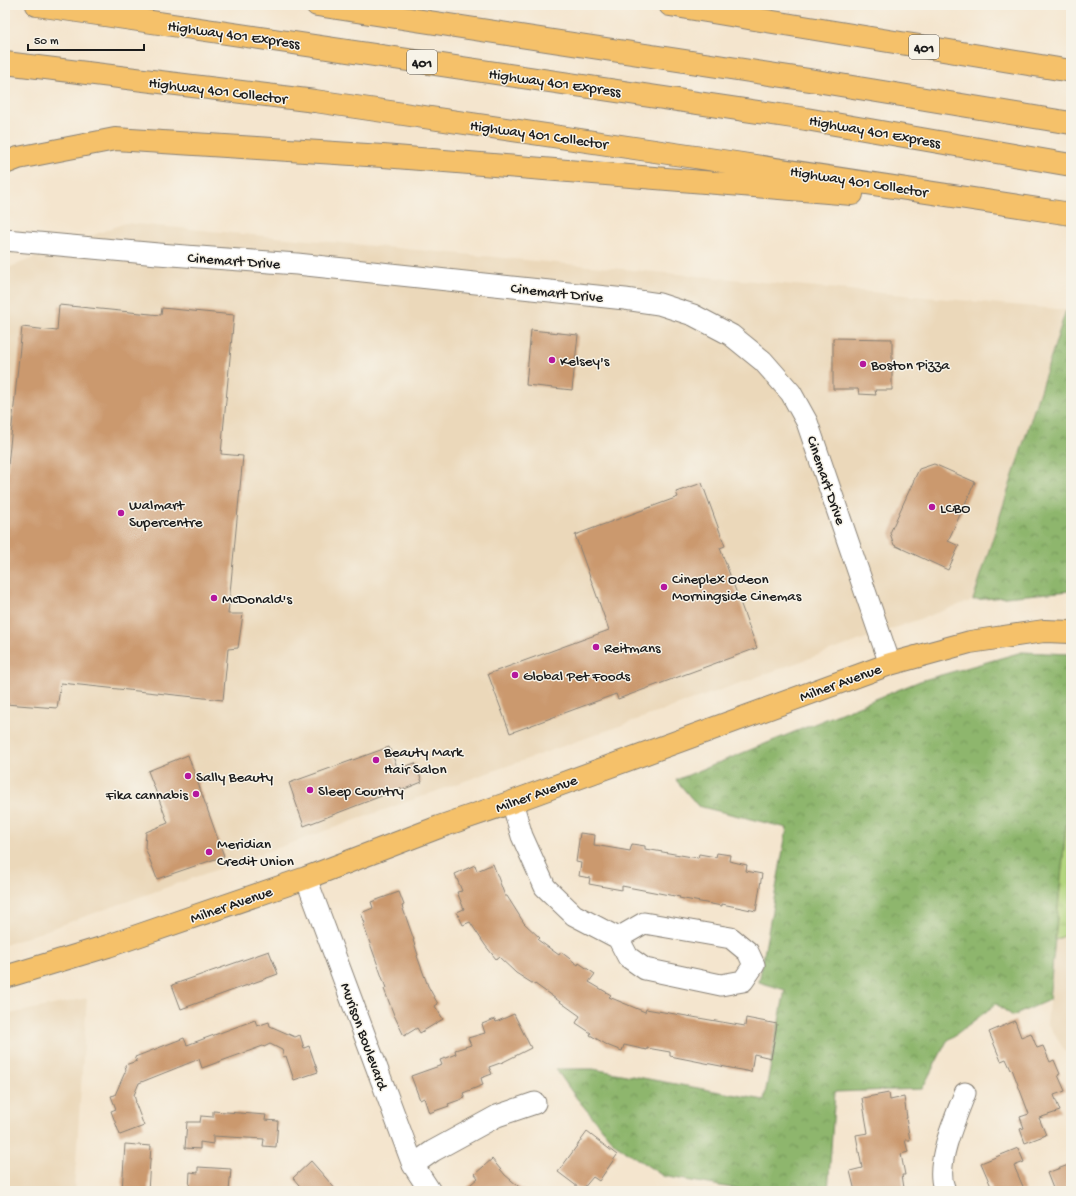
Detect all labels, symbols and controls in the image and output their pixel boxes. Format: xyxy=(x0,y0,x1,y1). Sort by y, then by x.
street label: Highway 401 Express xyxy=(167,18,301,54)
scale bar xyxy=(28,26,144,52)
text: 50 m xyxy=(34,35,59,49)
road number: 401 xyxy=(909,35,939,59)
road number: 401 xyxy=(407,50,437,74)
street label: Highway 401 Express xyxy=(488,66,622,102)
street label: Highway 401 Collector xyxy=(148,75,290,110)
street label: Highway 401 Express xyxy=(807,113,942,153)
street label: Highway 401 Collector xyxy=(469,117,611,155)
street label: Highway 401 Collector xyxy=(789,163,930,203)
street label: Cinemart Drive xyxy=(187,250,281,274)
street label: Cinemart Drive xyxy=(510,280,604,308)
place label: Kelsey's xyxy=(560,353,610,371)
marker: Kelsey's xyxy=(547,355,557,365)
place label: Boston Pizza xyxy=(870,357,950,375)
marker: Boston Pizza xyxy=(858,359,868,369)
street label: Cinemart Drive xyxy=(801,434,849,528)
place label: Walmart Supercentre xyxy=(129,497,203,532)
place label: LCBO xyxy=(940,500,970,518)
marker: LCBO xyxy=(927,502,937,512)
marker: Walmart Supercentre xyxy=(116,508,126,518)
place label: Cineplex Odeon Morningside Cinemas xyxy=(672,571,802,606)
marker: Cineplex Odeon Morningside Cinemas xyxy=(659,582,669,592)
place label: McDonald's xyxy=(222,591,292,609)
marker: McDonald's xyxy=(209,593,219,603)
place label: Reitmans xyxy=(604,640,661,658)
marker: Reitmans xyxy=(591,642,601,652)
street label: Milner Avenue xyxy=(797,661,884,707)
place label: Global Pet Foods xyxy=(523,668,630,686)
marker: Global Pet Foods xyxy=(510,670,520,680)
place label: Beauty Mark Hair Salon xyxy=(383,744,464,779)
marker: Beauty Mark Hair Salon xyxy=(371,755,381,765)
place label: Sally Beauty xyxy=(196,769,274,787)
marker: Sally Beauty xyxy=(183,771,193,781)
street label: Milner Avenue xyxy=(493,772,580,818)
place label: Sleep Country xyxy=(318,783,404,801)
marker: Sleep Country xyxy=(305,785,315,795)
place label: Fika cannabis xyxy=(105,787,188,805)
marker: Fika cannabis xyxy=(191,789,201,799)
place label: Meridian Credit Union xyxy=(217,836,294,871)
marker: Meridian Credit Union xyxy=(204,847,214,857)
street label: Milner Avenue xyxy=(188,883,275,928)
street label: Murison Boulevard xyxy=(335,981,391,1094)

